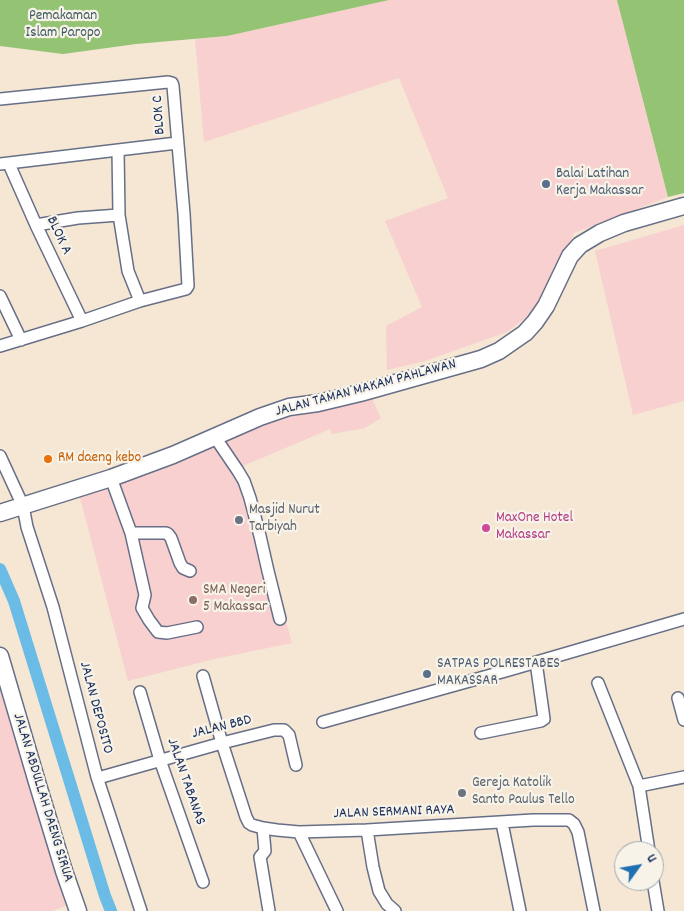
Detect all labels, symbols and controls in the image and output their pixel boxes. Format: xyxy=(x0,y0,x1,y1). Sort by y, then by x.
park label: Pemakaman Islam Paropo xyxy=(26,8,100,43)
street label: BLOK C xyxy=(150,95,170,135)
place label: Balai Latihan Kerja Makassar xyxy=(556,166,644,201)
marker: Balai Latihan Kerja Makassar xyxy=(540,178,552,190)
street label: BLOK A xyxy=(41,214,75,258)
street label: JALAN TAMAN MAKAM PAHLAWAN xyxy=(274,356,458,422)
place label: RM daeng kebo xyxy=(58,450,141,468)
marker: RM daeng kebo xyxy=(42,453,54,465)
place label: Masjid Nurut Tarbiyah xyxy=(249,502,320,537)
place label: MaxOne Hotel Makassar xyxy=(496,510,573,545)
marker: Masjid Nurut Tarbiyah xyxy=(233,514,245,526)
marker: MaxOne Hotel Makassar xyxy=(480,522,492,534)
place label: SMA Negeri 5 Makassar xyxy=(203,582,268,617)
marker: SMA Negeri 5 Makassar xyxy=(187,594,199,606)
place label: SATPAS POLRESTABES MAKASSAR xyxy=(437,656,560,691)
street label: JALAN DEPOSITO xyxy=(74,660,116,756)
marker: SATPAS POLRESTABES MAKASSAR xyxy=(421,668,433,680)
street label: JALAN ABDULLAH DAENG SIRUA xyxy=(8,711,76,885)
street label: JALAN BBD xyxy=(190,712,254,744)
street label: JALAN TABANAS xyxy=(162,736,208,828)
place label: Gereja Katolik Santo Paulus Tello xyxy=(472,775,575,810)
marker: Gereja Katolik Santo Paulus Tello xyxy=(456,787,468,799)
street label: JALAN SERMANI RAYA xyxy=(333,802,455,824)
north arrow xyxy=(614,841,664,891)
text: U xyxy=(641,850,661,867)

